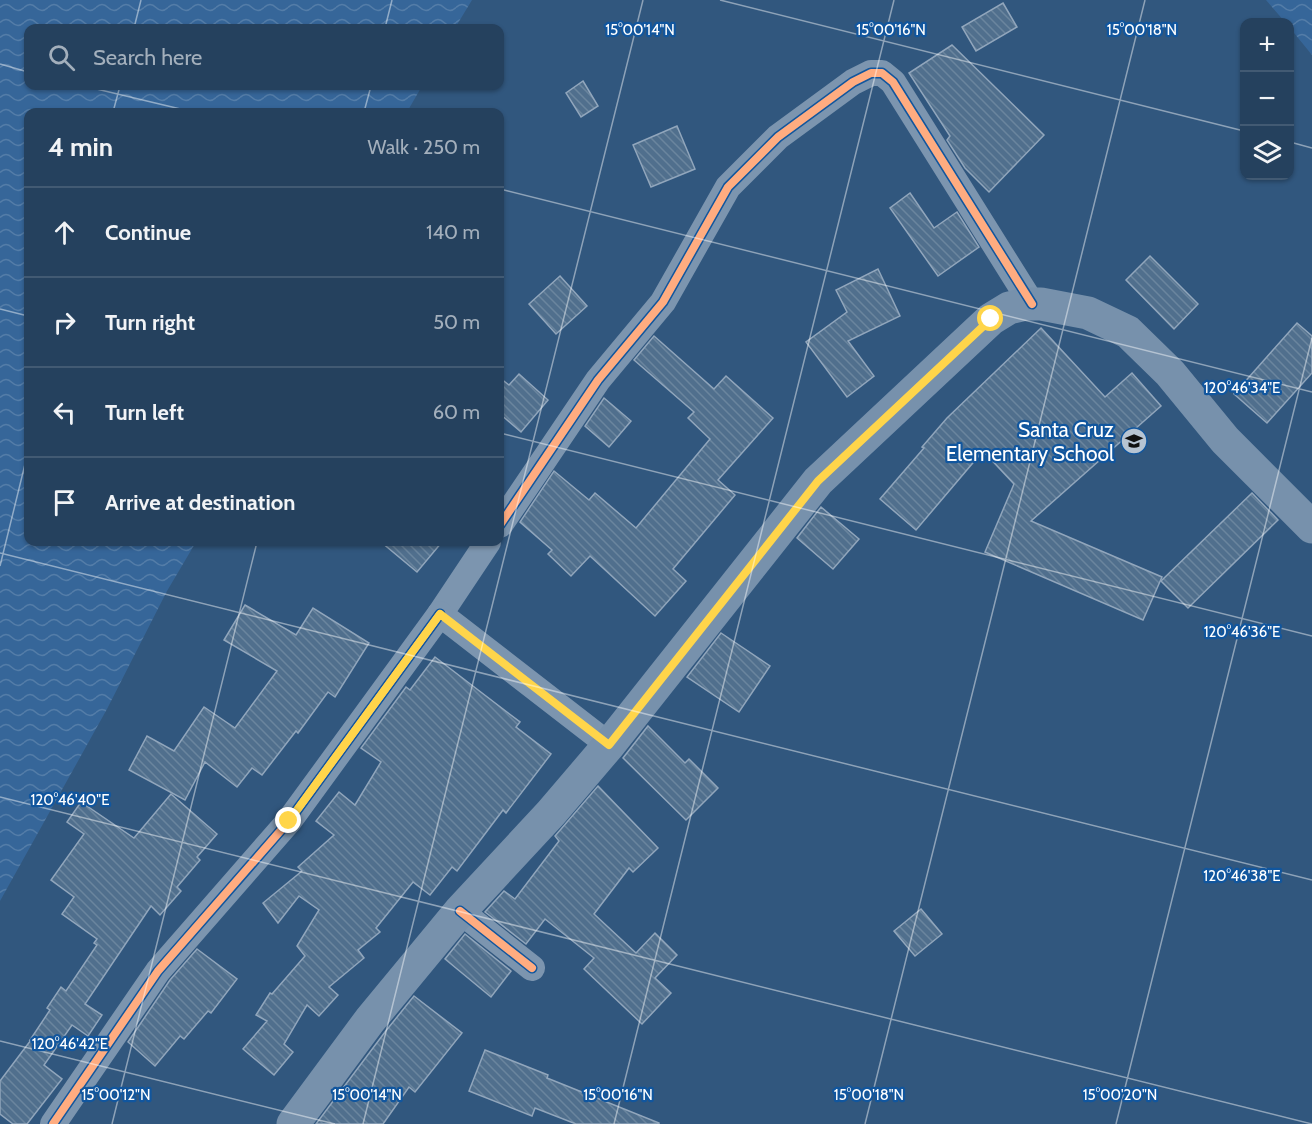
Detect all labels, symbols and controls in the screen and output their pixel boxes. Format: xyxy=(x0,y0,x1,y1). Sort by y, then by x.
map controls xyxy=(1240,18,1294,180)
button: + xyxy=(1240,18,1294,72)
text: 15°00'14"N xyxy=(605,21,675,39)
text: 15°00'16"N xyxy=(856,21,926,39)
text: 15°00'18"N xyxy=(1107,21,1177,39)
search box xyxy=(24,24,504,90)
icon: search xyxy=(45,41,78,74)
text: Search here xyxy=(93,44,202,71)
button: − xyxy=(1240,72,1294,126)
button: layers xyxy=(1240,126,1294,180)
text: 4 min xyxy=(48,131,113,163)
text: Walk · 250 m xyxy=(368,135,480,159)
icon: ahead xyxy=(48,216,81,249)
text: Continue xyxy=(105,219,191,246)
text: 140 m xyxy=(426,220,480,244)
route start xyxy=(977,305,1003,331)
icon: right xyxy=(48,306,81,339)
text: Turn right xyxy=(105,309,195,336)
text: 50 m xyxy=(433,310,480,334)
text: 120°46'34"E xyxy=(1204,379,1280,397)
icon: left xyxy=(48,396,81,429)
text: Turn left xyxy=(105,399,184,426)
text: 60 m xyxy=(433,400,480,424)
place label: Santa Cruz Elementary School xyxy=(946,417,1114,466)
school or university icon: Santa Cruz Elementary School xyxy=(1119,426,1149,456)
icon: arrive xyxy=(48,486,81,519)
text: Arrive at destination xyxy=(105,489,295,516)
text: 120°46'36"E xyxy=(1204,623,1280,641)
text: 120°46'40"E xyxy=(31,791,109,809)
route end xyxy=(275,807,301,833)
text: 120°46'38"E xyxy=(1203,867,1281,885)
text: 120°46'42"E xyxy=(32,1035,108,1053)
text: 15°00'12"N xyxy=(81,1086,151,1104)
text: 15°00'14"N xyxy=(332,1086,402,1104)
text: 15°00'16"N xyxy=(583,1086,653,1104)
text: 15°00'18"N xyxy=(834,1086,904,1104)
text: 15°00'20"N xyxy=(1083,1086,1157,1104)

